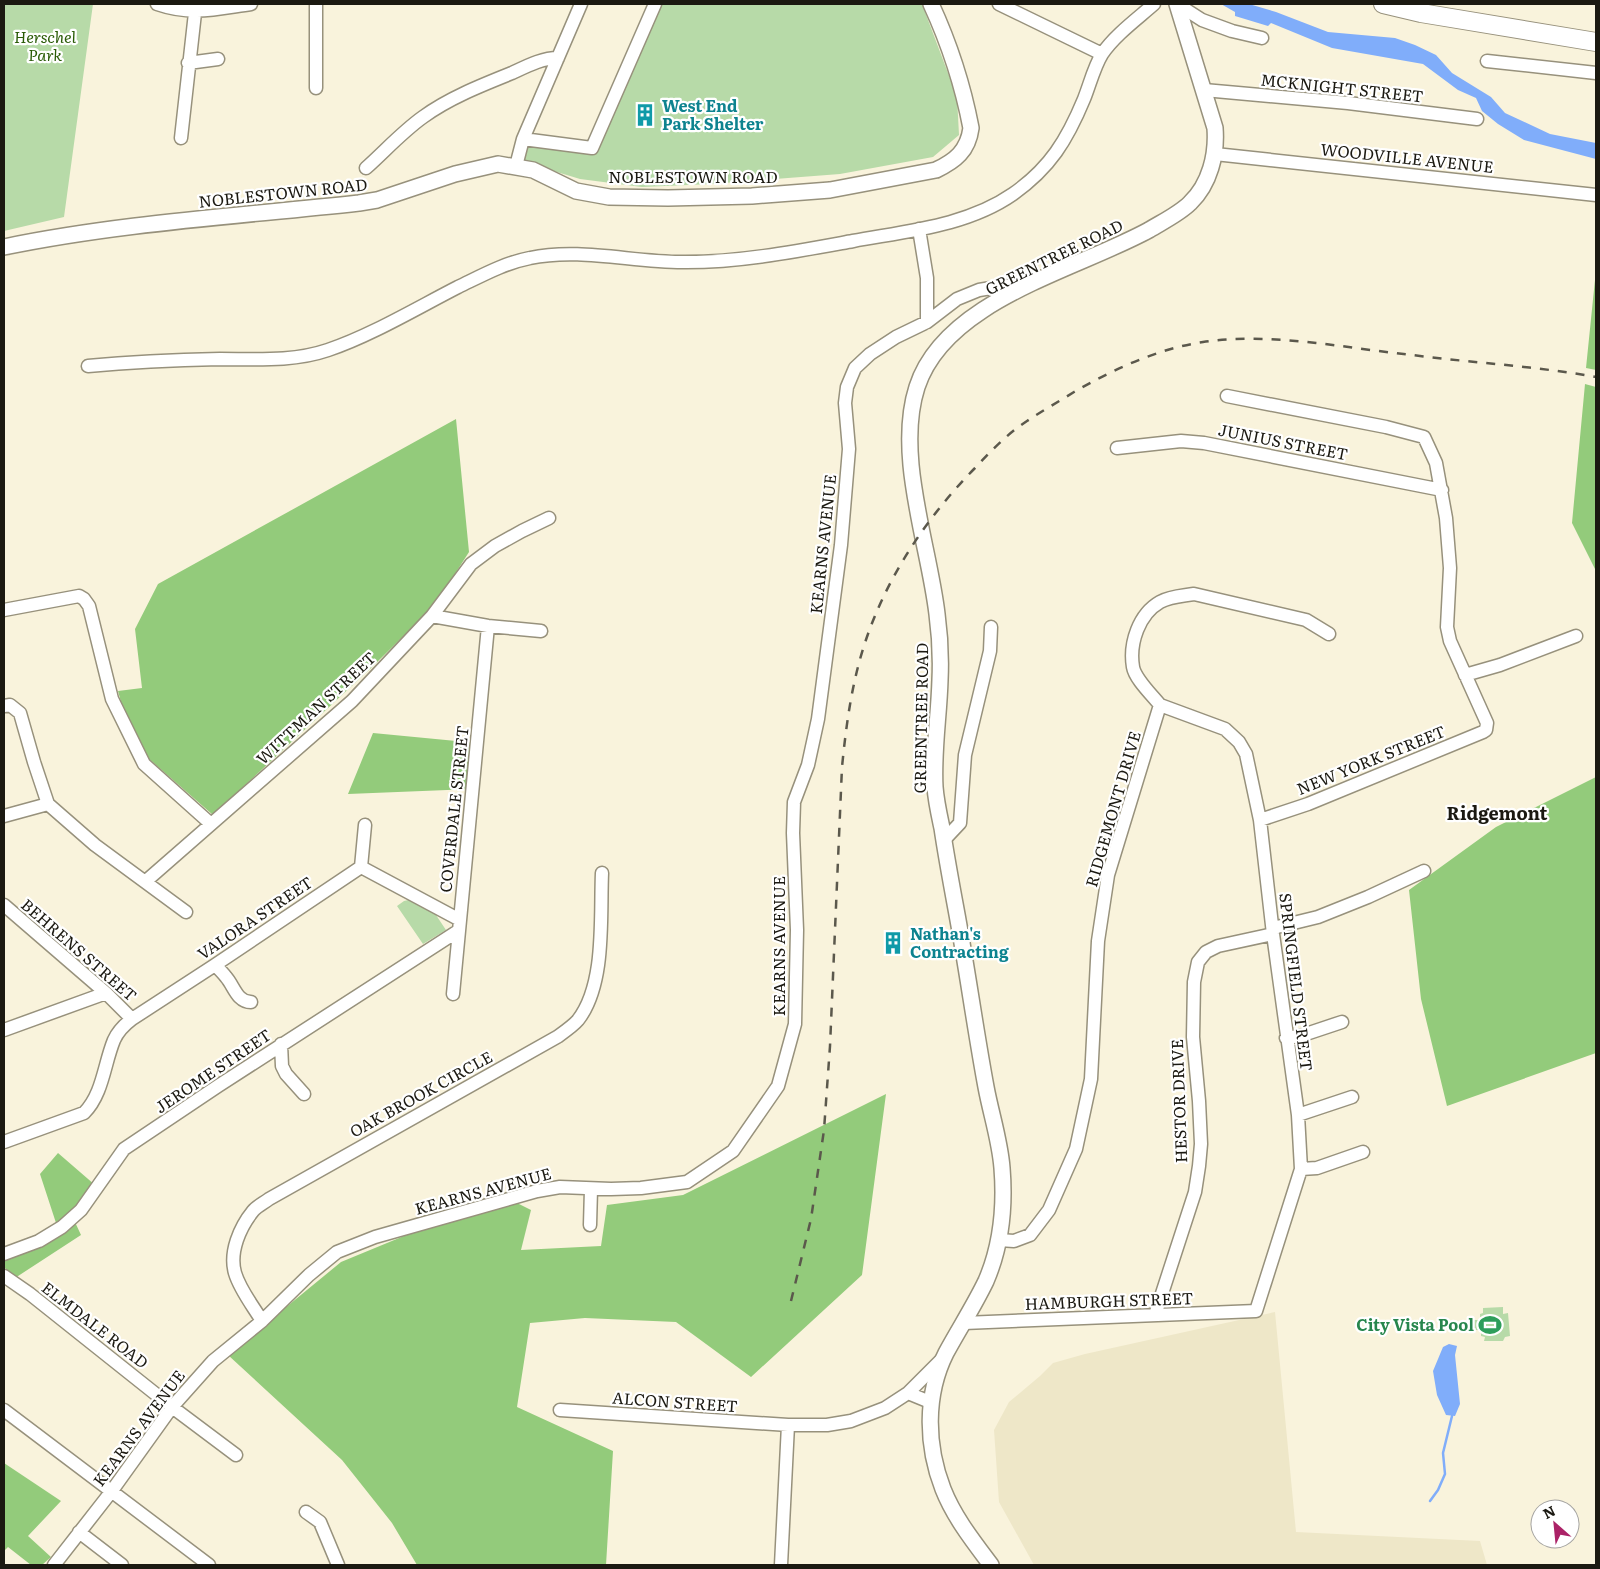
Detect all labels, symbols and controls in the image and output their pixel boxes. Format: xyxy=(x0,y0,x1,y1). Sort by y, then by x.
park label: Herschel Park xyxy=(14,24,76,66)
street label: MCKNIGHT STREET xyxy=(1259,67,1425,108)
place label: West End Park Shelter xyxy=(662,93,764,135)
building icon: West End Park Shelter xyxy=(632,102,658,128)
street label: WOODVILLE AVENUE xyxy=(1319,136,1495,178)
street label: NOBLESTOWN ROAD xyxy=(608,164,778,188)
street label: NOBLESTOWN ROAD xyxy=(197,171,368,213)
street label: GREENTREE ROAD xyxy=(981,212,1127,300)
street label: JUNIUS STREET xyxy=(1216,417,1350,465)
street label: KEARNS AVENUE xyxy=(803,473,841,615)
street label: GREENTREE ROAD xyxy=(907,642,933,794)
street label: WITTMAN STREET xyxy=(250,645,381,769)
street label: NEW YORK STREET xyxy=(1293,718,1449,800)
street label: COVERDALE STREET xyxy=(432,724,474,893)
street label: RIDGEMONT DRIVE xyxy=(1078,728,1146,890)
district label: Ridgemont xyxy=(1447,799,1548,826)
street label: VALORA STREET xyxy=(192,869,317,965)
street label: KEARNS AVENUE xyxy=(766,876,790,1016)
street label: BEHRENS STREET xyxy=(17,892,143,1006)
street label: SPRINGFIELD STREET xyxy=(1274,892,1320,1072)
place label: Nathan's Contracting xyxy=(910,921,1009,963)
building icon: Nathan's Contracting xyxy=(880,930,906,956)
street label: JEROME STREET xyxy=(149,1022,276,1118)
street label: HESTOR DRIVE xyxy=(1164,1039,1192,1163)
street label: OAK BROOK CIRCLE xyxy=(345,1044,496,1142)
street label: KEARNS AVENUE xyxy=(412,1160,554,1220)
street label: ELMDALE ROAD xyxy=(37,1275,154,1373)
street label: HAMBURGH STREET xyxy=(1024,1285,1194,1315)
place label: City Vista Pool xyxy=(1356,1312,1474,1336)
sports icon: City Vista Pool xyxy=(1477,1312,1503,1338)
street label: KEARNS AVENUE xyxy=(86,1364,190,1491)
street label: ALCON STREET xyxy=(611,1385,739,1417)
north arrow xyxy=(1530,1499,1580,1549)
text: N xyxy=(1539,1500,1559,1523)

